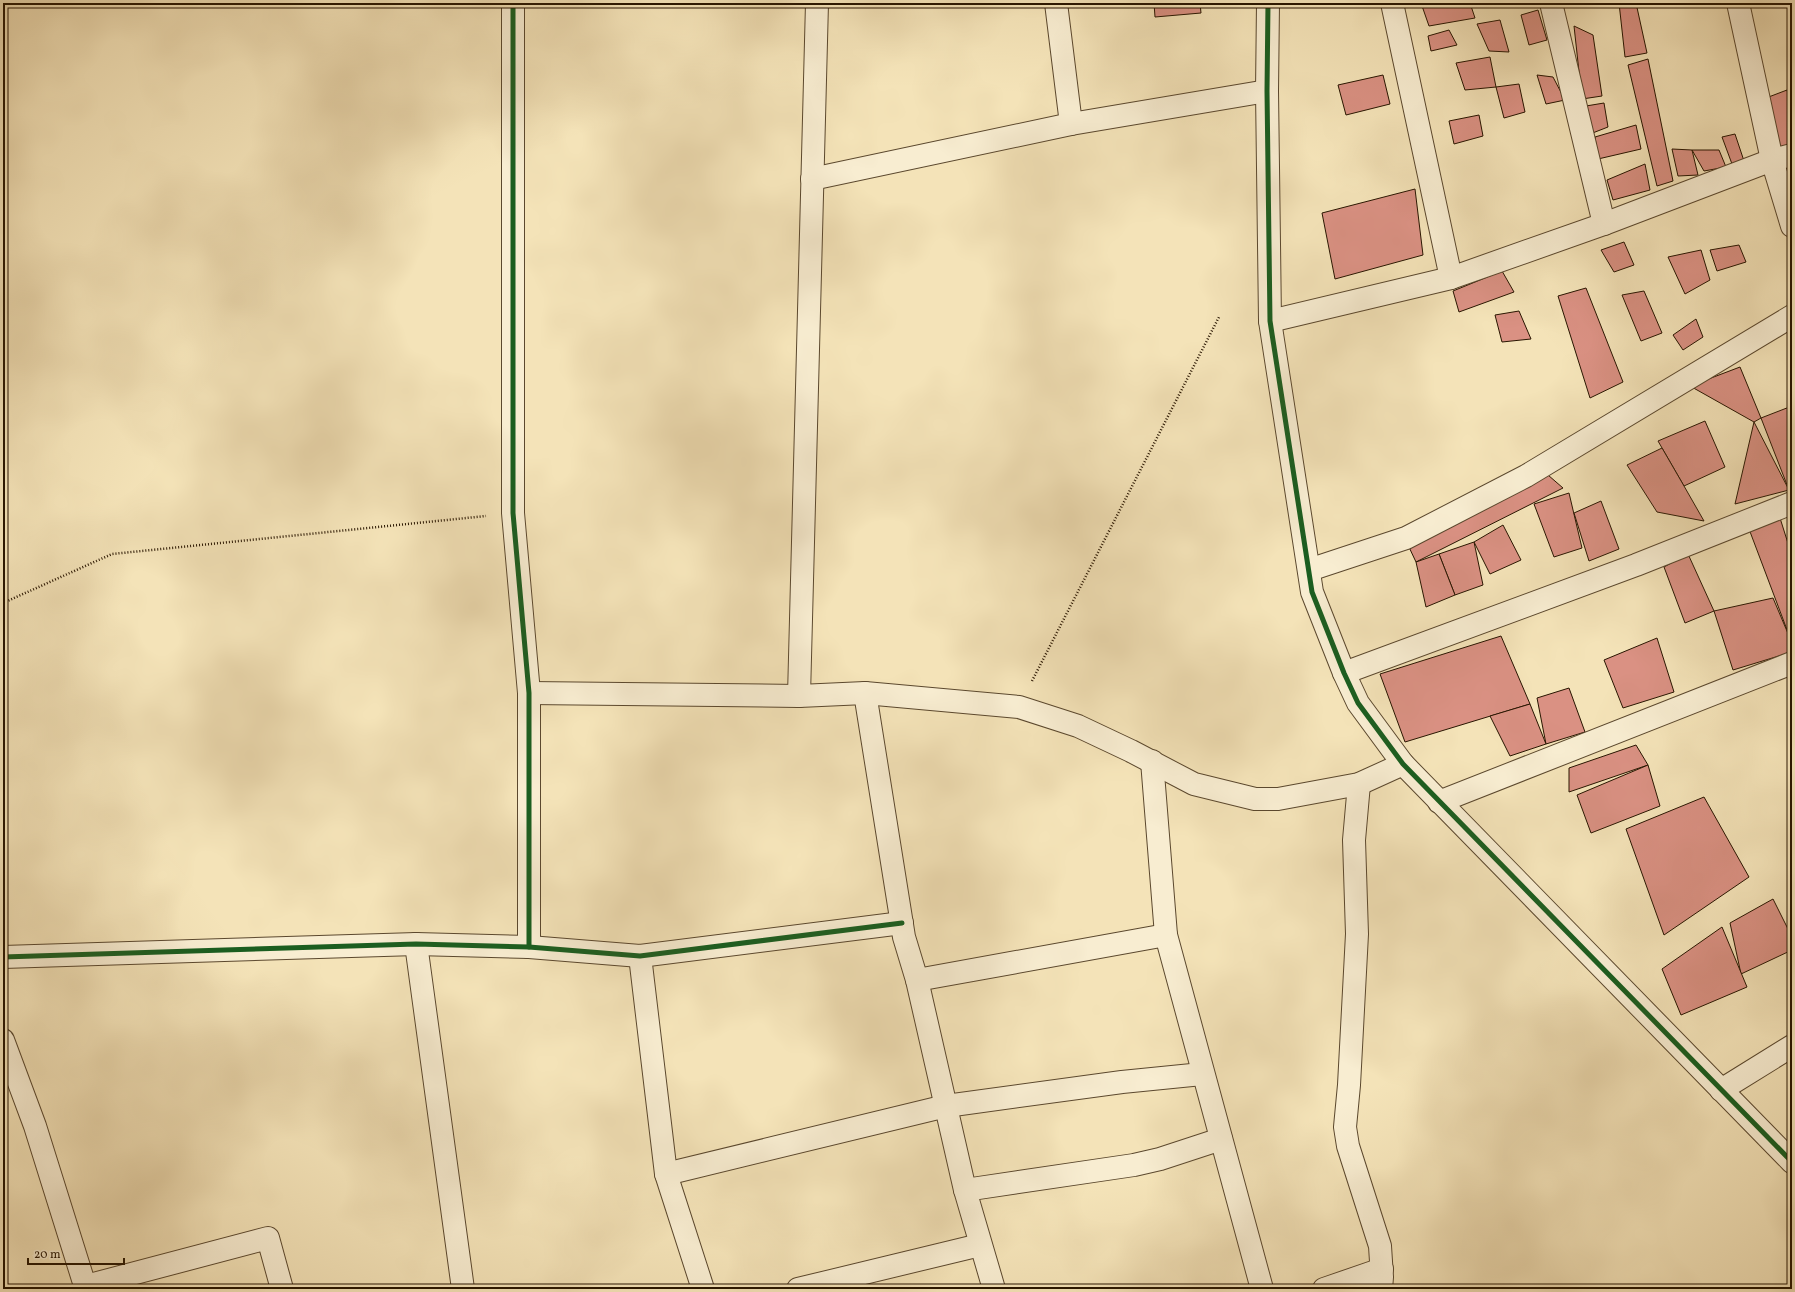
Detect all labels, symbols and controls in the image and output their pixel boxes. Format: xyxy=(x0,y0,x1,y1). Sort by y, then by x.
scale bar xyxy=(28,1240,124,1266)
text: 20 m xyxy=(34,1247,61,1263)

